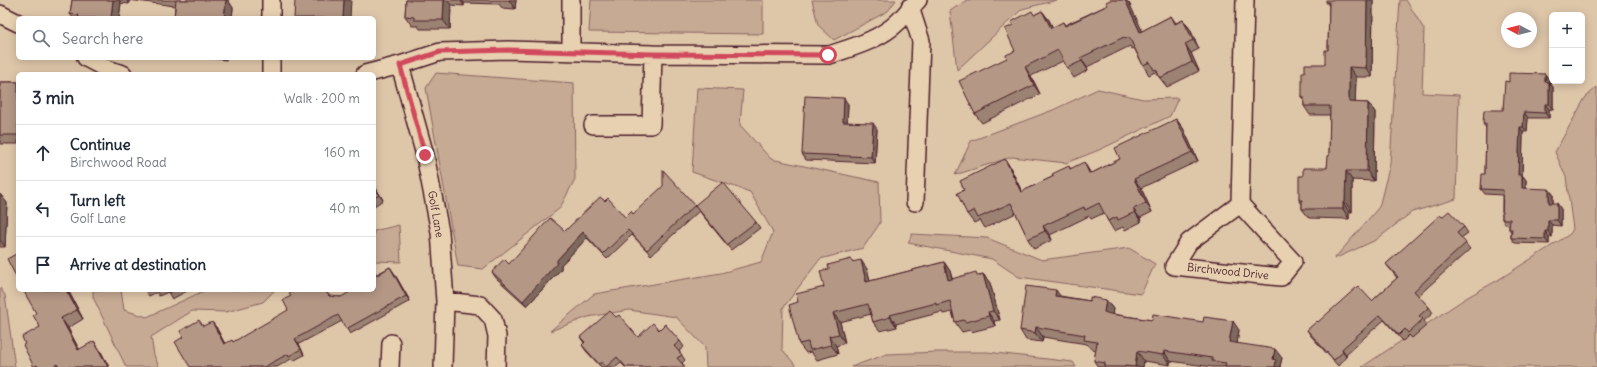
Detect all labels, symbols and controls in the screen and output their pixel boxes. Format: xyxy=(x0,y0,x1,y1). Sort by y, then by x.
north arrow xyxy=(1501,12,1537,48)
map controls xyxy=(1549,12,1585,84)
button: + xyxy=(1549,12,1585,48)
search box xyxy=(16,16,376,60)
icon: search xyxy=(30,27,52,49)
text: Search here xyxy=(62,29,143,48)
route start xyxy=(819,46,837,64)
button: − xyxy=(1549,48,1585,84)
text: 3 min xyxy=(32,87,74,109)
text: Walk · 200 m xyxy=(284,90,360,107)
text: Continue xyxy=(70,135,131,154)
icon: ahead xyxy=(32,142,54,164)
text: 160 m xyxy=(324,144,360,161)
route end xyxy=(416,146,434,164)
text: Birchwood Road xyxy=(70,154,167,171)
street label: Golf Lane xyxy=(425,189,447,239)
text: Turn left xyxy=(70,191,125,210)
icon: left xyxy=(32,198,54,220)
text: 40 m xyxy=(329,200,360,217)
text: Golf Lane xyxy=(70,210,126,227)
icon: arrive xyxy=(32,254,54,276)
text: Arrive at destination xyxy=(70,255,206,274)
street label: Birchwood Drive xyxy=(1186,260,1270,282)

